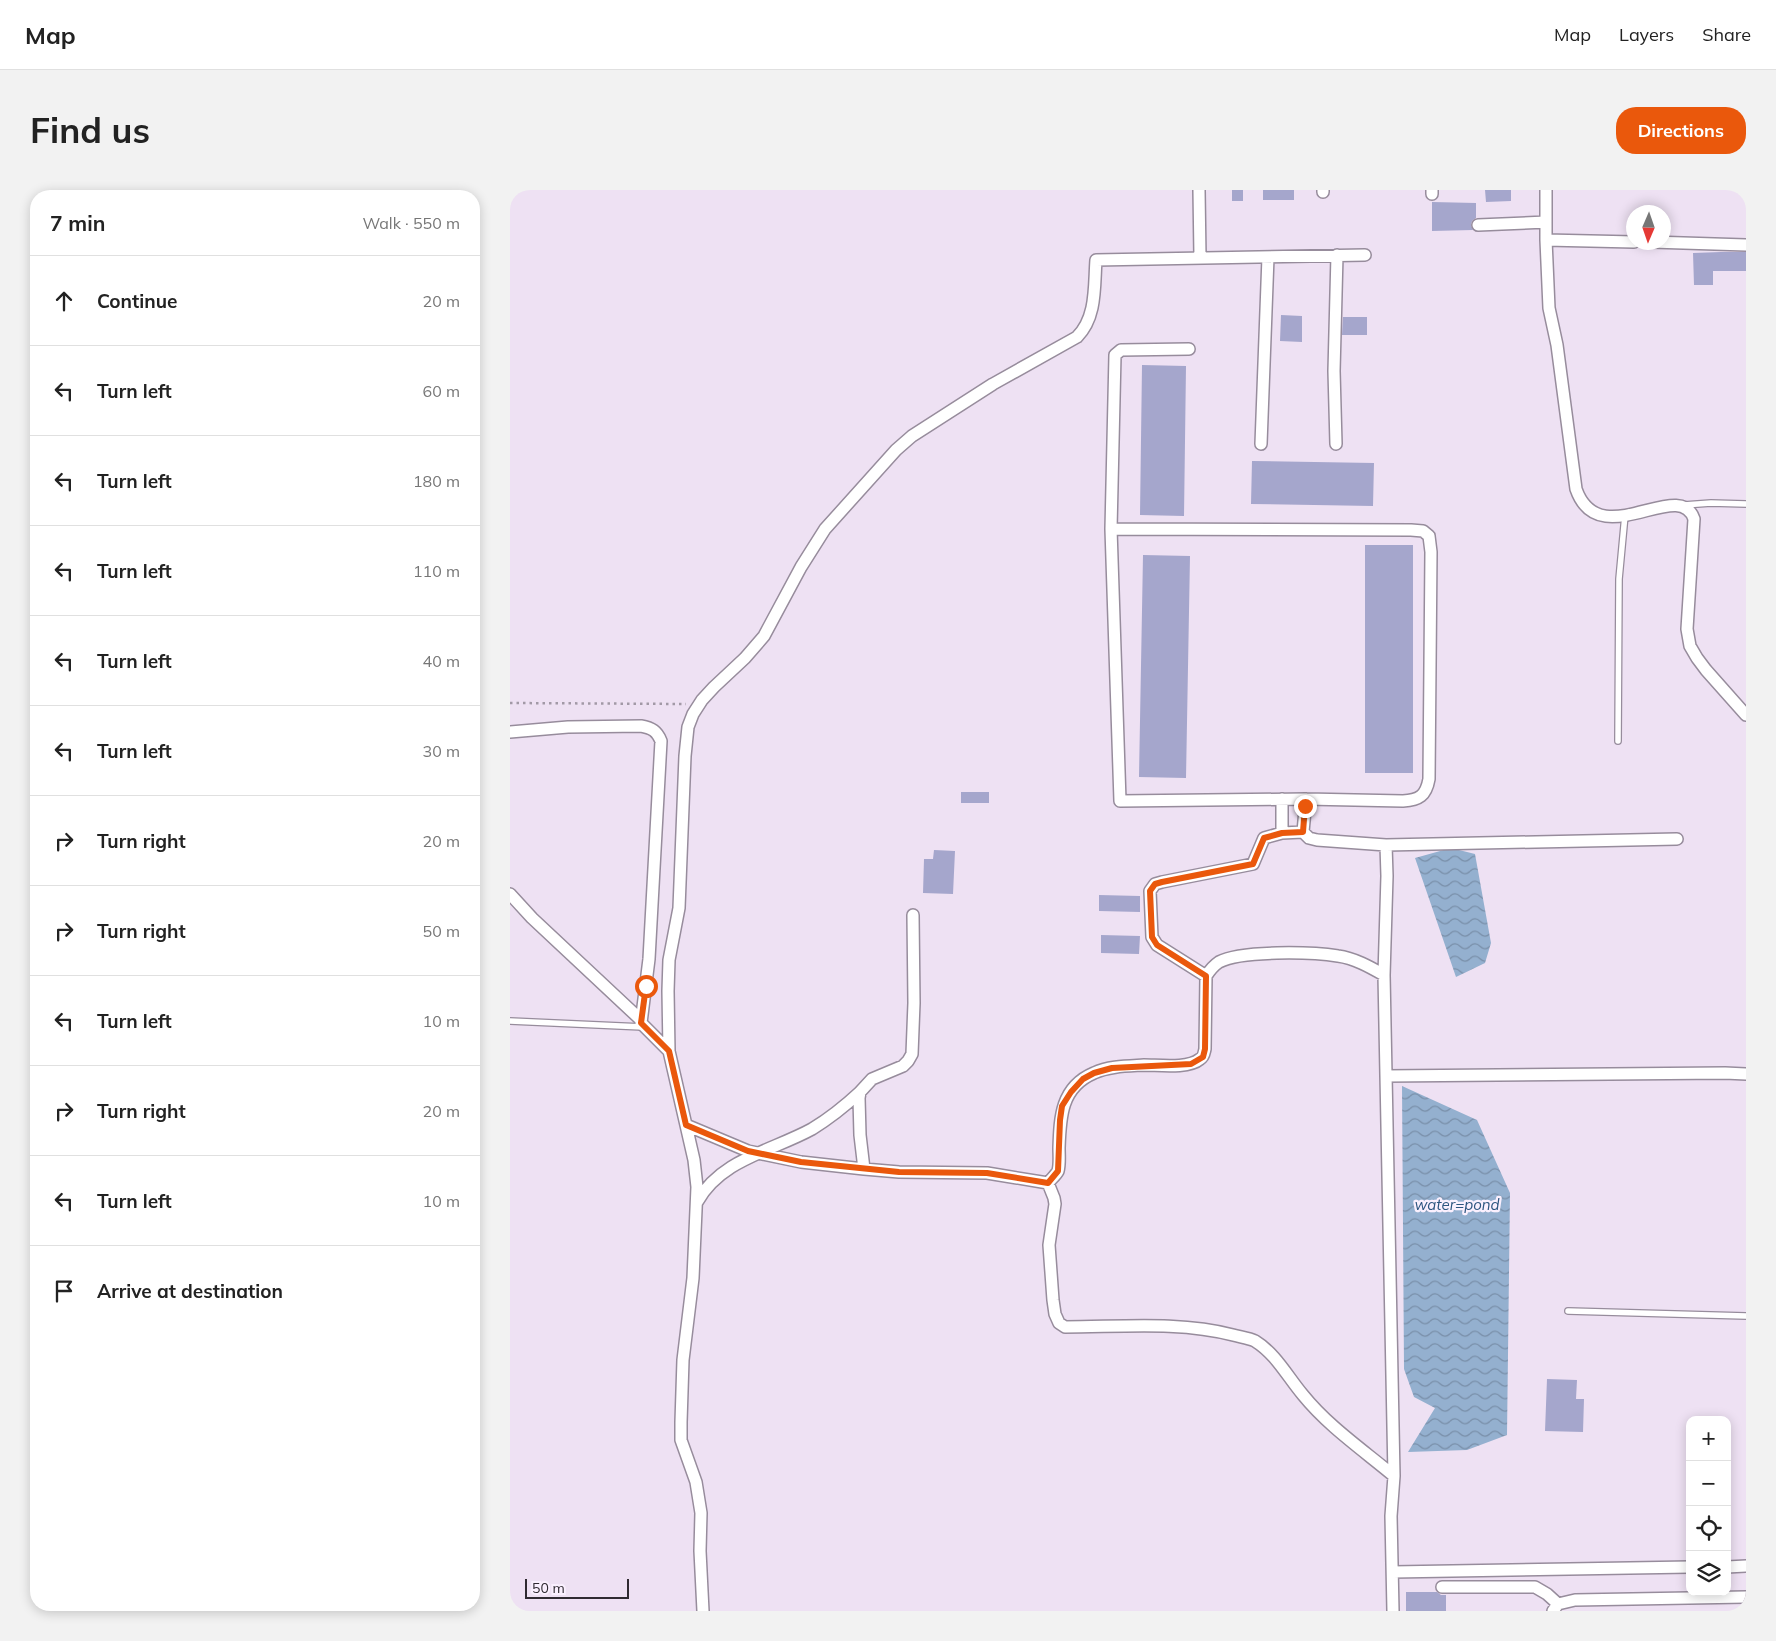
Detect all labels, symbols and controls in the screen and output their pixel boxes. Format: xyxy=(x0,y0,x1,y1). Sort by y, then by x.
text: Map xyxy=(25,20,76,50)
text: Map xyxy=(1554,23,1591,46)
text: Layers xyxy=(1619,23,1674,46)
text: Share xyxy=(1702,23,1751,46)
button: Directions xyxy=(1616,107,1746,154)
text: Find us xyxy=(30,108,150,152)
north arrow xyxy=(1626,205,1671,250)
text: 7 min xyxy=(50,210,105,236)
text: Walk · 550 m xyxy=(362,213,460,233)
icon: ahead xyxy=(50,287,78,315)
text: Continue xyxy=(97,289,177,313)
text: 20 m xyxy=(423,291,460,311)
icon: left xyxy=(50,377,78,405)
text: Turn left xyxy=(97,379,172,403)
text: 60 m xyxy=(423,381,460,401)
icon: left xyxy=(50,467,78,495)
text: Turn left xyxy=(97,469,172,493)
text: 180 m xyxy=(413,471,460,491)
icon: left xyxy=(50,557,78,585)
text: Turn left xyxy=(97,559,172,583)
text: 110 m xyxy=(413,561,460,581)
icon: left xyxy=(50,647,78,675)
text: Turn left xyxy=(97,649,172,673)
text: 40 m xyxy=(423,651,460,671)
icon: left xyxy=(50,737,78,765)
text: Turn left xyxy=(97,739,172,763)
text: 30 m xyxy=(423,741,460,761)
route end xyxy=(1294,795,1317,818)
icon: right xyxy=(50,827,78,855)
text: Turn right xyxy=(97,829,186,853)
text: 20 m xyxy=(423,831,460,851)
icon: right xyxy=(50,917,78,945)
text: Turn right xyxy=(97,919,186,943)
text: 50 m xyxy=(423,921,460,941)
route start xyxy=(635,975,658,998)
icon: left xyxy=(50,1007,78,1035)
text: Turn left xyxy=(97,1009,172,1033)
text: 10 m xyxy=(423,1011,460,1031)
icon: right xyxy=(50,1097,78,1125)
text: Turn right xyxy=(97,1099,186,1123)
text: 20 m xyxy=(423,1101,460,1121)
icon: left xyxy=(50,1187,78,1215)
text: Turn left xyxy=(97,1189,172,1213)
text: 10 m xyxy=(423,1191,460,1211)
water label: water=pond xyxy=(1414,1195,1500,1214)
icon: arrive xyxy=(50,1277,78,1305)
text: Arrive at destination xyxy=(97,1279,283,1303)
map controls xyxy=(1686,1416,1731,1596)
button: + xyxy=(1686,1416,1731,1461)
button: − xyxy=(1686,1461,1731,1506)
button: locate xyxy=(1686,1506,1731,1551)
button: layers xyxy=(1686,1551,1731,1596)
scale bar xyxy=(525,1576,629,1599)
text: 50 m xyxy=(532,1579,565,1597)

